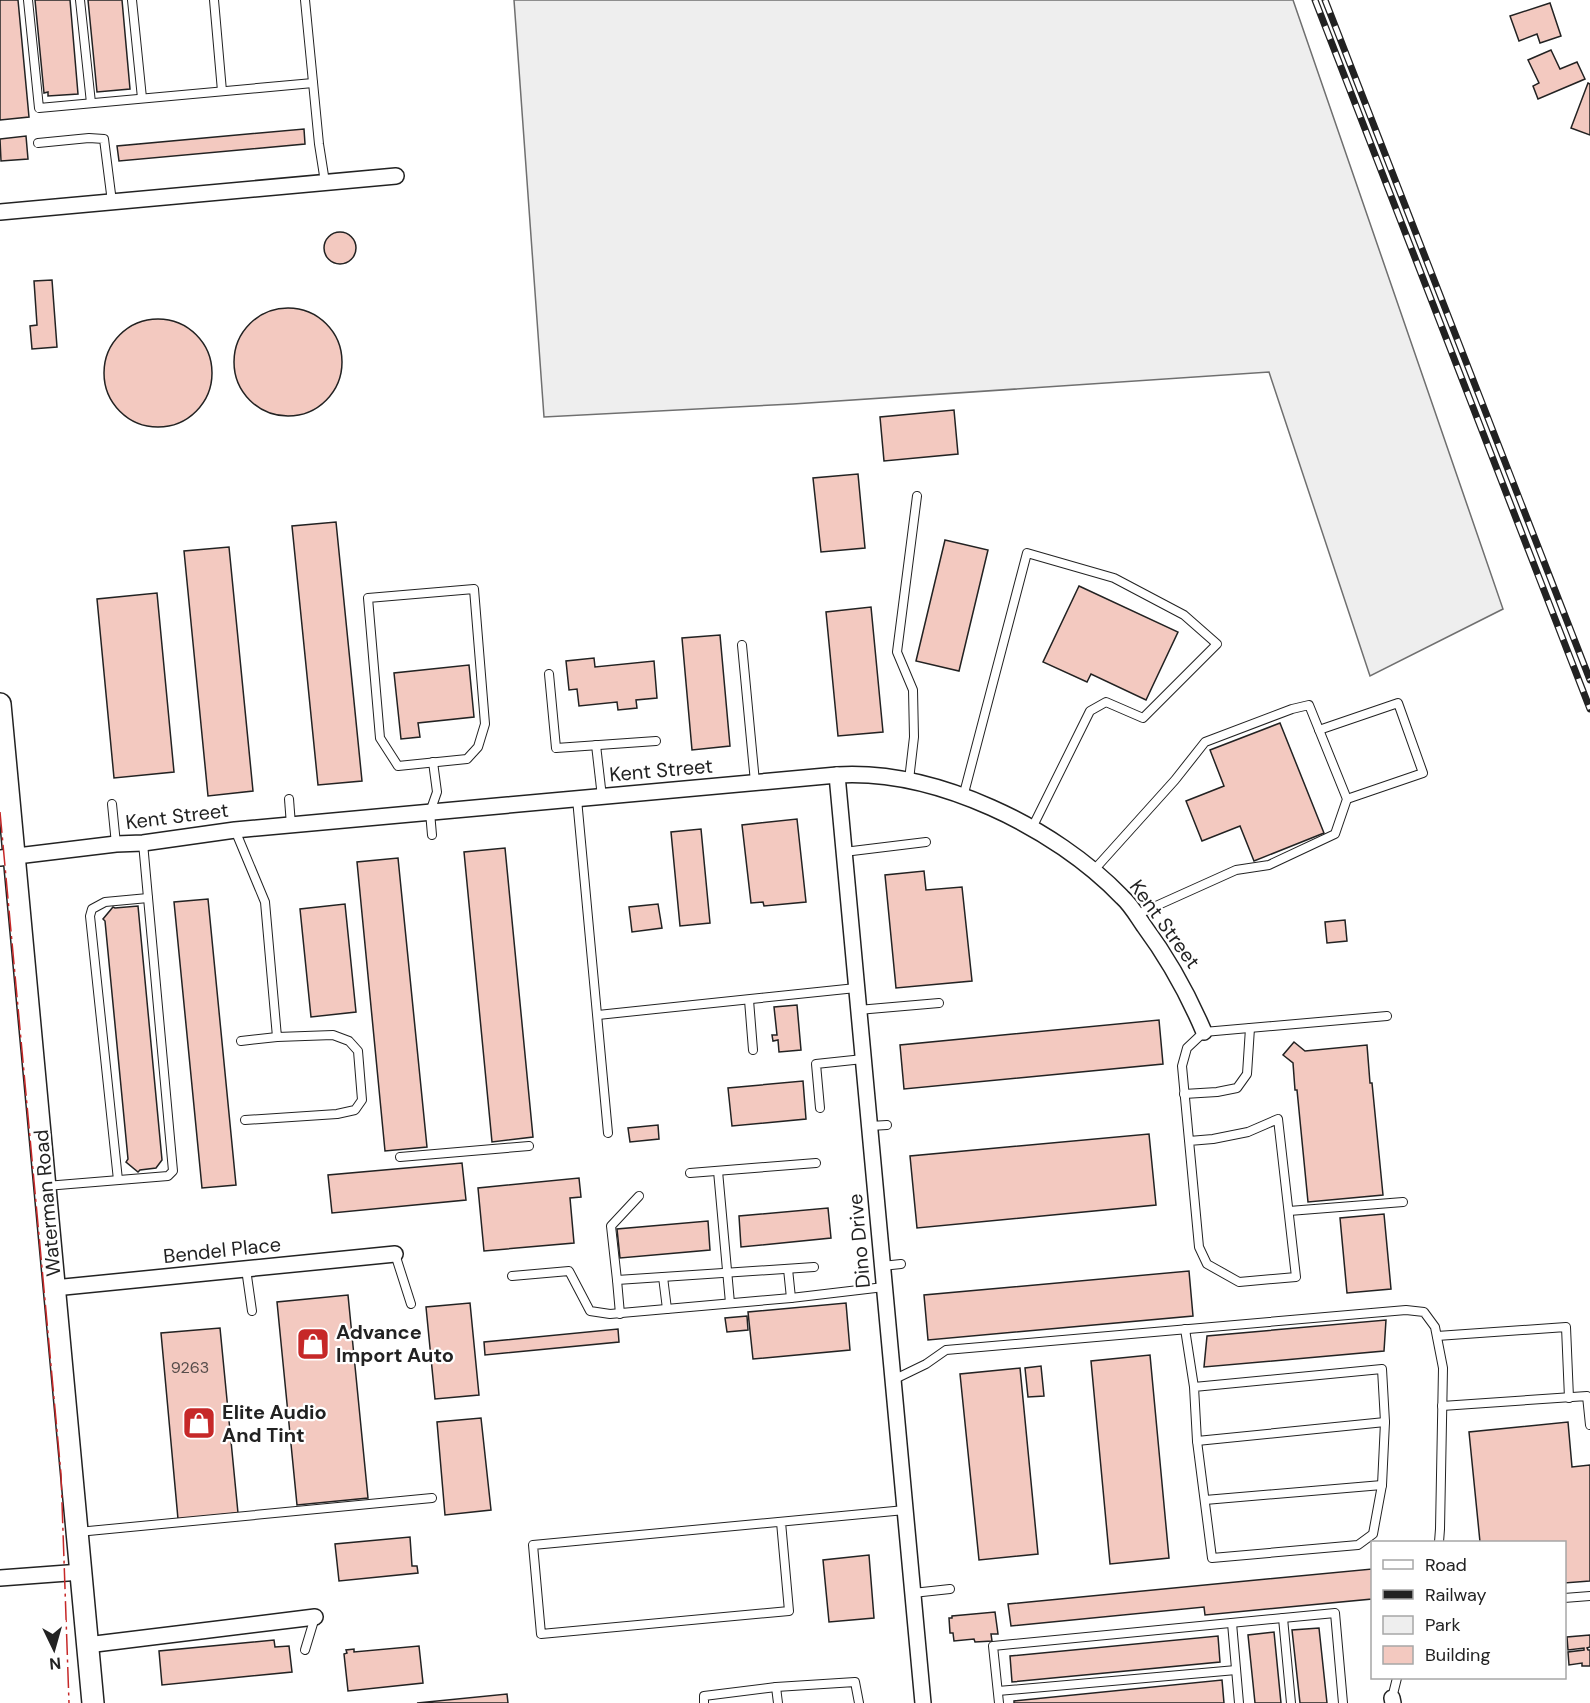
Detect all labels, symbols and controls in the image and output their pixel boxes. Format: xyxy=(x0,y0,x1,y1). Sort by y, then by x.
street label: Kent Street xyxy=(608,753,714,787)
street label: Kent Street xyxy=(124,797,230,835)
street label: Kent Street xyxy=(1124,874,1206,974)
street label: Waterman Road xyxy=(28,1128,66,1278)
street label: Dino Drive xyxy=(842,1193,876,1289)
street label: Bendel Place xyxy=(162,1231,282,1269)
place label: Advance Import Auto xyxy=(336,1319,454,1368)
shop icon: Advance Import Auto xyxy=(295,1326,331,1362)
house number: 9263 xyxy=(171,1357,209,1378)
place label: Elite Audio And Tint xyxy=(222,1399,327,1448)
shop icon: Elite Audio And Tint xyxy=(181,1405,217,1441)
legend xyxy=(1371,1541,1566,1679)
text: Road xyxy=(1425,1553,1467,1577)
text: Railway xyxy=(1425,1583,1487,1607)
text: Park xyxy=(1425,1613,1461,1637)
north arrow xyxy=(24,1619,84,1679)
text: Building xyxy=(1425,1643,1490,1667)
text: N xyxy=(49,1652,62,1674)

